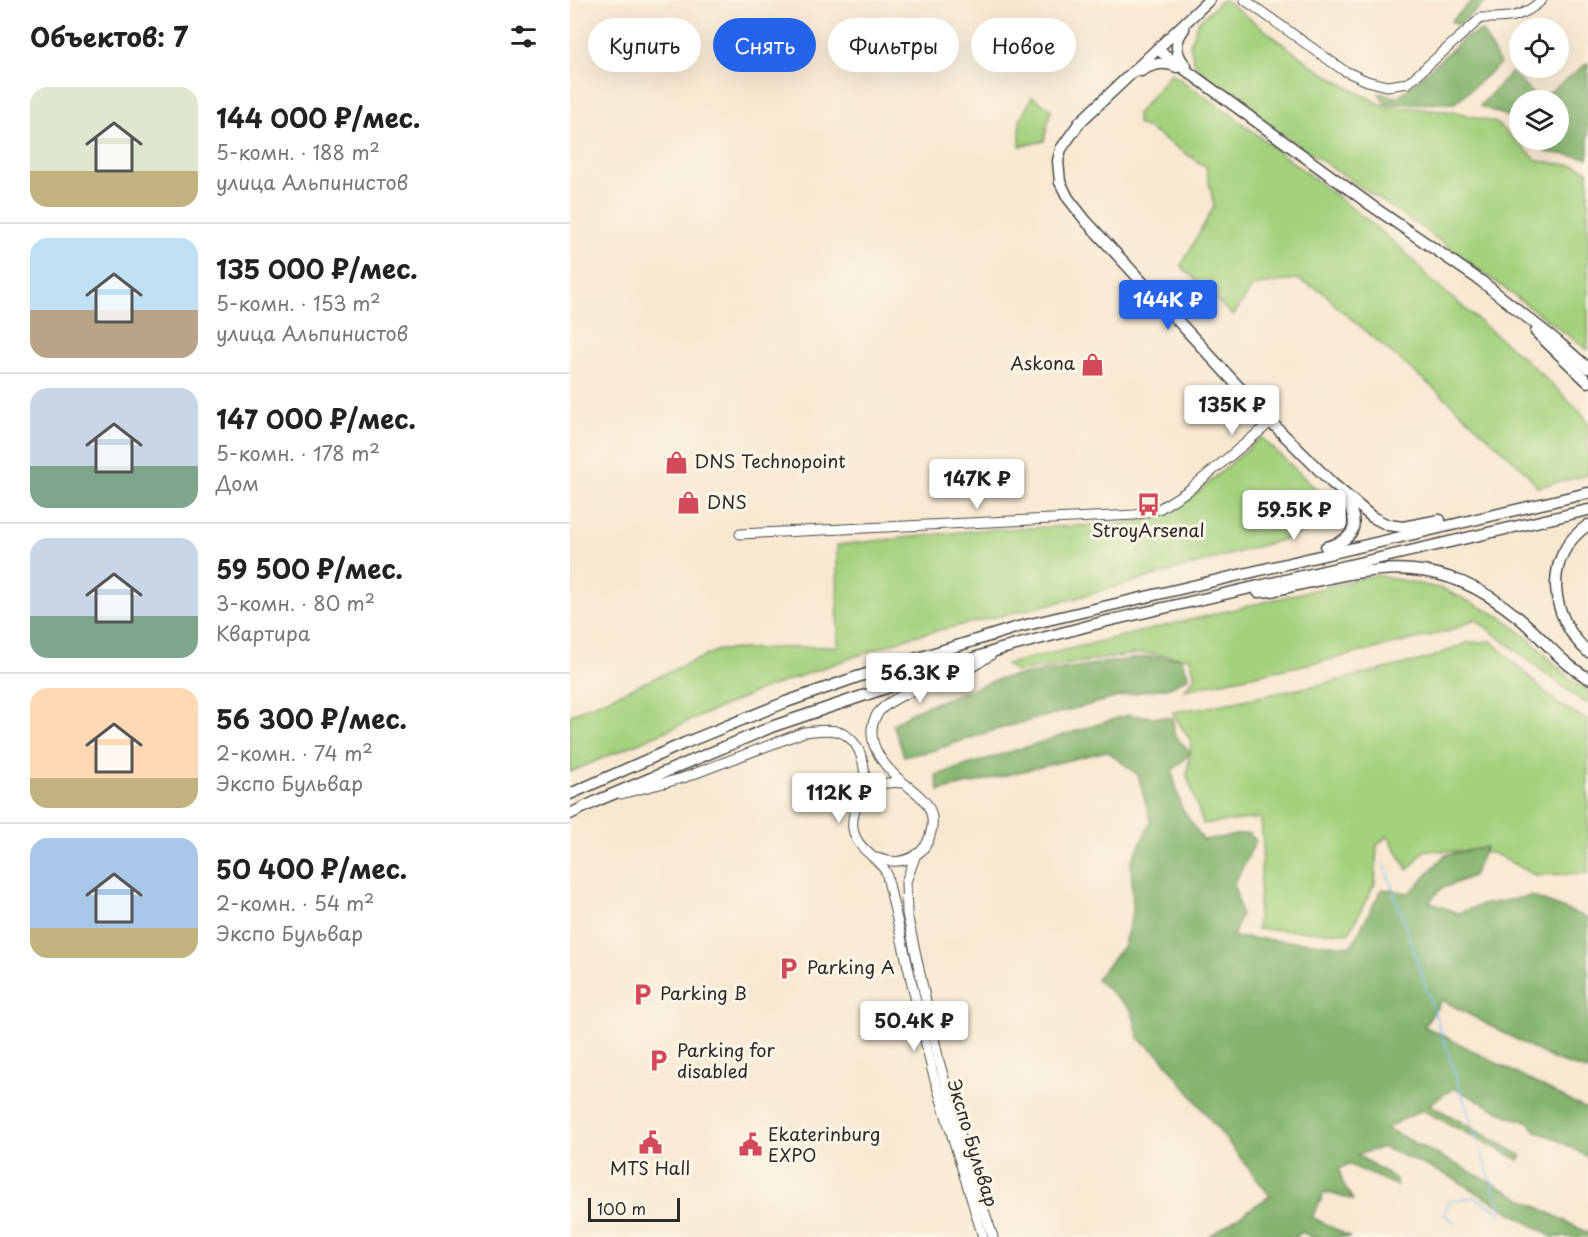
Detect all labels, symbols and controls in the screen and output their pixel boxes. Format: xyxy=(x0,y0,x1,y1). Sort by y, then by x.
text: Объектов: 7 xyxy=(30,17,188,56)
chip: Купить xyxy=(588,18,701,72)
chip: Снять xyxy=(713,18,816,72)
chip: Фильтры xyxy=(828,18,959,72)
chip: Новое xyxy=(971,18,1076,72)
map controls xyxy=(1509,18,1569,150)
button: locate xyxy=(1509,18,1569,78)
icon: filters xyxy=(507,20,540,53)
button: layers xyxy=(1509,90,1569,150)
text: 144 000 ₽/мес. xyxy=(216,98,420,137)
icon: home xyxy=(78,111,150,183)
text: 5-комн. · 188 m² xyxy=(216,137,380,167)
text: улица Альпинистов xyxy=(216,167,408,197)
text: 135 000 ₽/мес. xyxy=(216,249,418,288)
icon: home xyxy=(78,262,150,334)
pin: 144K ₽ xyxy=(1119,280,1217,331)
text: 144K ₽ xyxy=(1133,284,1203,314)
text: 5-комн. · 153 m² xyxy=(216,288,381,318)
text: улица Альпинистов xyxy=(216,318,408,348)
place label: Askona xyxy=(1010,349,1076,376)
shop icon: Askona xyxy=(1080,351,1106,377)
pin: 135K ₽ xyxy=(1183,385,1281,436)
text: 135K ₽ xyxy=(1198,389,1266,419)
text: 147 000 ₽/мес. xyxy=(216,399,416,438)
icon: home xyxy=(78,412,150,484)
text: 5-комн. · 178 m² xyxy=(216,438,380,468)
place label: DNS Technopoint xyxy=(694,447,846,474)
shop icon: DNS Technopoint xyxy=(663,449,689,475)
pin: 147K ₽ xyxy=(928,459,1026,510)
text: 147K ₽ xyxy=(943,463,1011,493)
text: Дом xyxy=(216,468,259,498)
place label: DNS xyxy=(707,488,747,515)
shop icon: DNS xyxy=(676,490,702,516)
pin: 59.5K ₽ xyxy=(1239,490,1349,541)
bus stop icon: StroyArsenal xyxy=(1135,492,1161,518)
text: 59.5K ₽ xyxy=(1256,494,1332,524)
place label: StroyArsenal xyxy=(1091,516,1205,543)
text: 59 500 ₽/мес. xyxy=(216,549,403,588)
icon: home xyxy=(78,562,150,634)
text: 3-комн. · 80 m² xyxy=(216,588,375,618)
text: Квартира xyxy=(216,618,310,648)
pin: 56.3K ₽ xyxy=(865,653,975,704)
text: 56.3K ₽ xyxy=(880,657,960,687)
text: 56 300 ₽/мес. xyxy=(216,699,407,738)
icon: home xyxy=(78,712,150,784)
text: 2-комн. · 74 m² xyxy=(216,738,373,768)
text: Экспо Бульвар xyxy=(216,768,363,798)
pin: 112K ₽ xyxy=(790,773,888,824)
text: 112K ₽ xyxy=(806,777,872,807)
text: 50 400 ₽/мес. xyxy=(216,849,407,888)
icon: home xyxy=(78,862,150,934)
text: 2-комн. · 54 m² xyxy=(216,888,374,918)
text: Экспо Бульвар xyxy=(216,918,363,948)
place label: Parking A xyxy=(807,953,895,980)
parking icon: Parking A xyxy=(776,955,802,981)
place label: Parking B xyxy=(660,979,747,1006)
parking icon: Parking B xyxy=(629,981,655,1007)
pin: 50.4K ₽ xyxy=(859,1001,969,1052)
text: 50.4K ₽ xyxy=(874,1005,954,1035)
place label: Parking for disabled xyxy=(677,1036,775,1084)
parking icon: Parking for disabled xyxy=(646,1048,672,1074)
street label: Экспо Бульвар xyxy=(941,1075,1006,1210)
place label: Ekaterinburg EXPO xyxy=(768,1120,880,1168)
public building icon: MTS Hall xyxy=(637,1130,663,1156)
public building icon: Ekaterinburg EXPO xyxy=(737,1132,763,1158)
place label: MTS Hall xyxy=(610,1154,690,1181)
scale bar xyxy=(588,1195,680,1222)
text: 100 m xyxy=(597,1196,646,1220)

